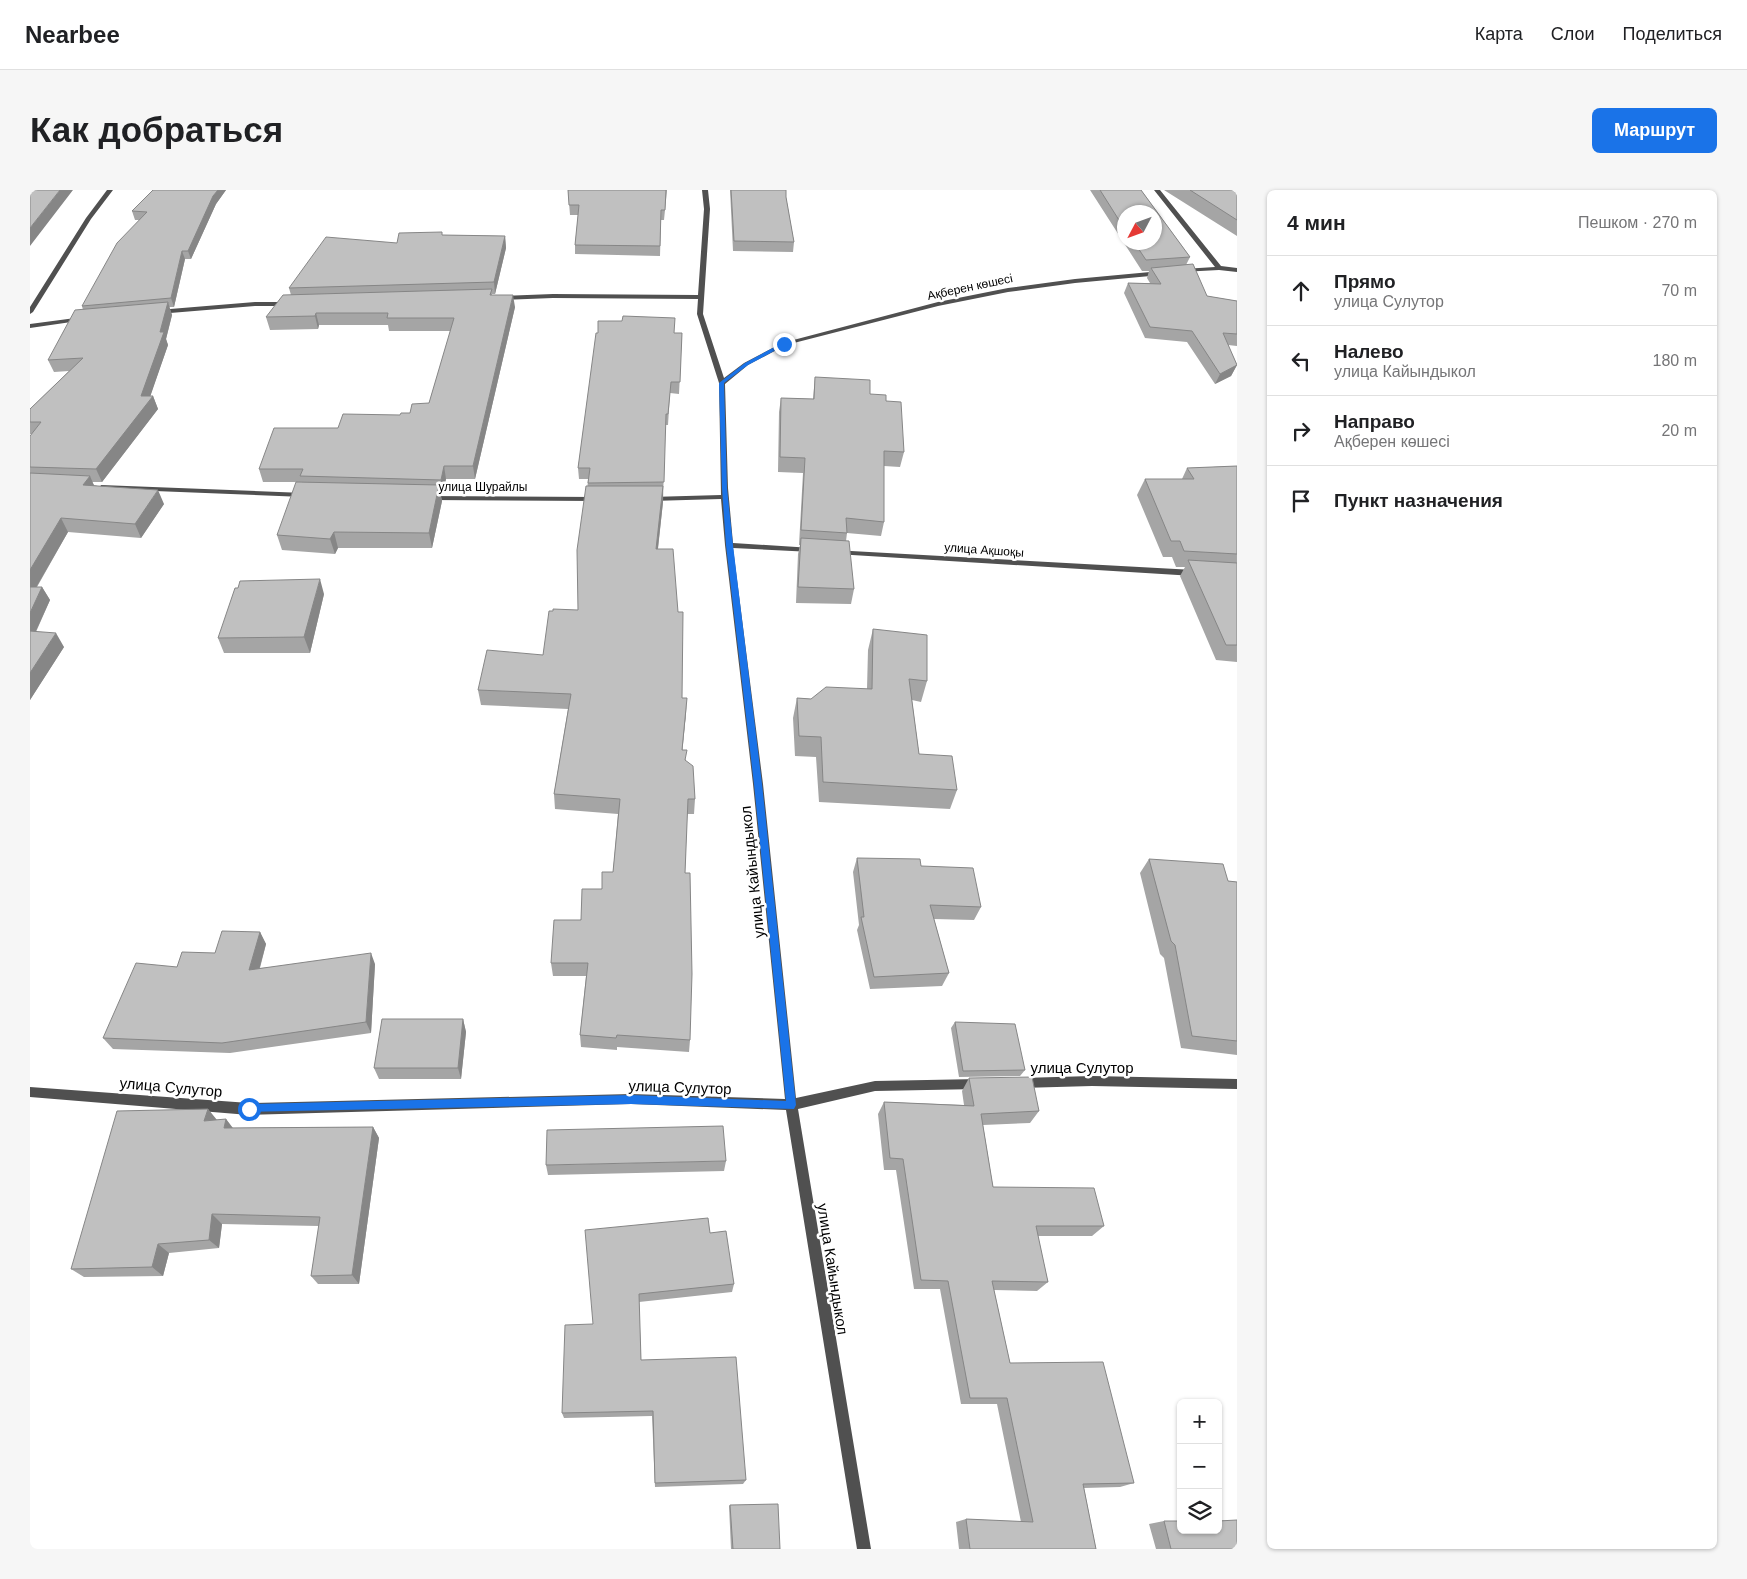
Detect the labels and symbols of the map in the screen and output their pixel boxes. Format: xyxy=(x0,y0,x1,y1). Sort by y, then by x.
north arrow xyxy=(1117,205,1162,250)
street label: Ақберен көшесі xyxy=(926,271,1014,303)
route end xyxy=(773,333,796,356)
street label: улица Шурайлы xyxy=(439,480,527,494)
street label: улица Ақшоқы xyxy=(944,540,1024,560)
street label: улица Кайындыкол xyxy=(737,805,767,939)
street label: улица Сулутор xyxy=(1030,1059,1134,1076)
street label: улица Сулутор xyxy=(119,1074,223,1100)
street label: улица Сулутор xyxy=(628,1077,732,1097)
route start xyxy=(238,1098,261,1121)
street label: улица Кайындыкол xyxy=(814,1202,852,1336)

